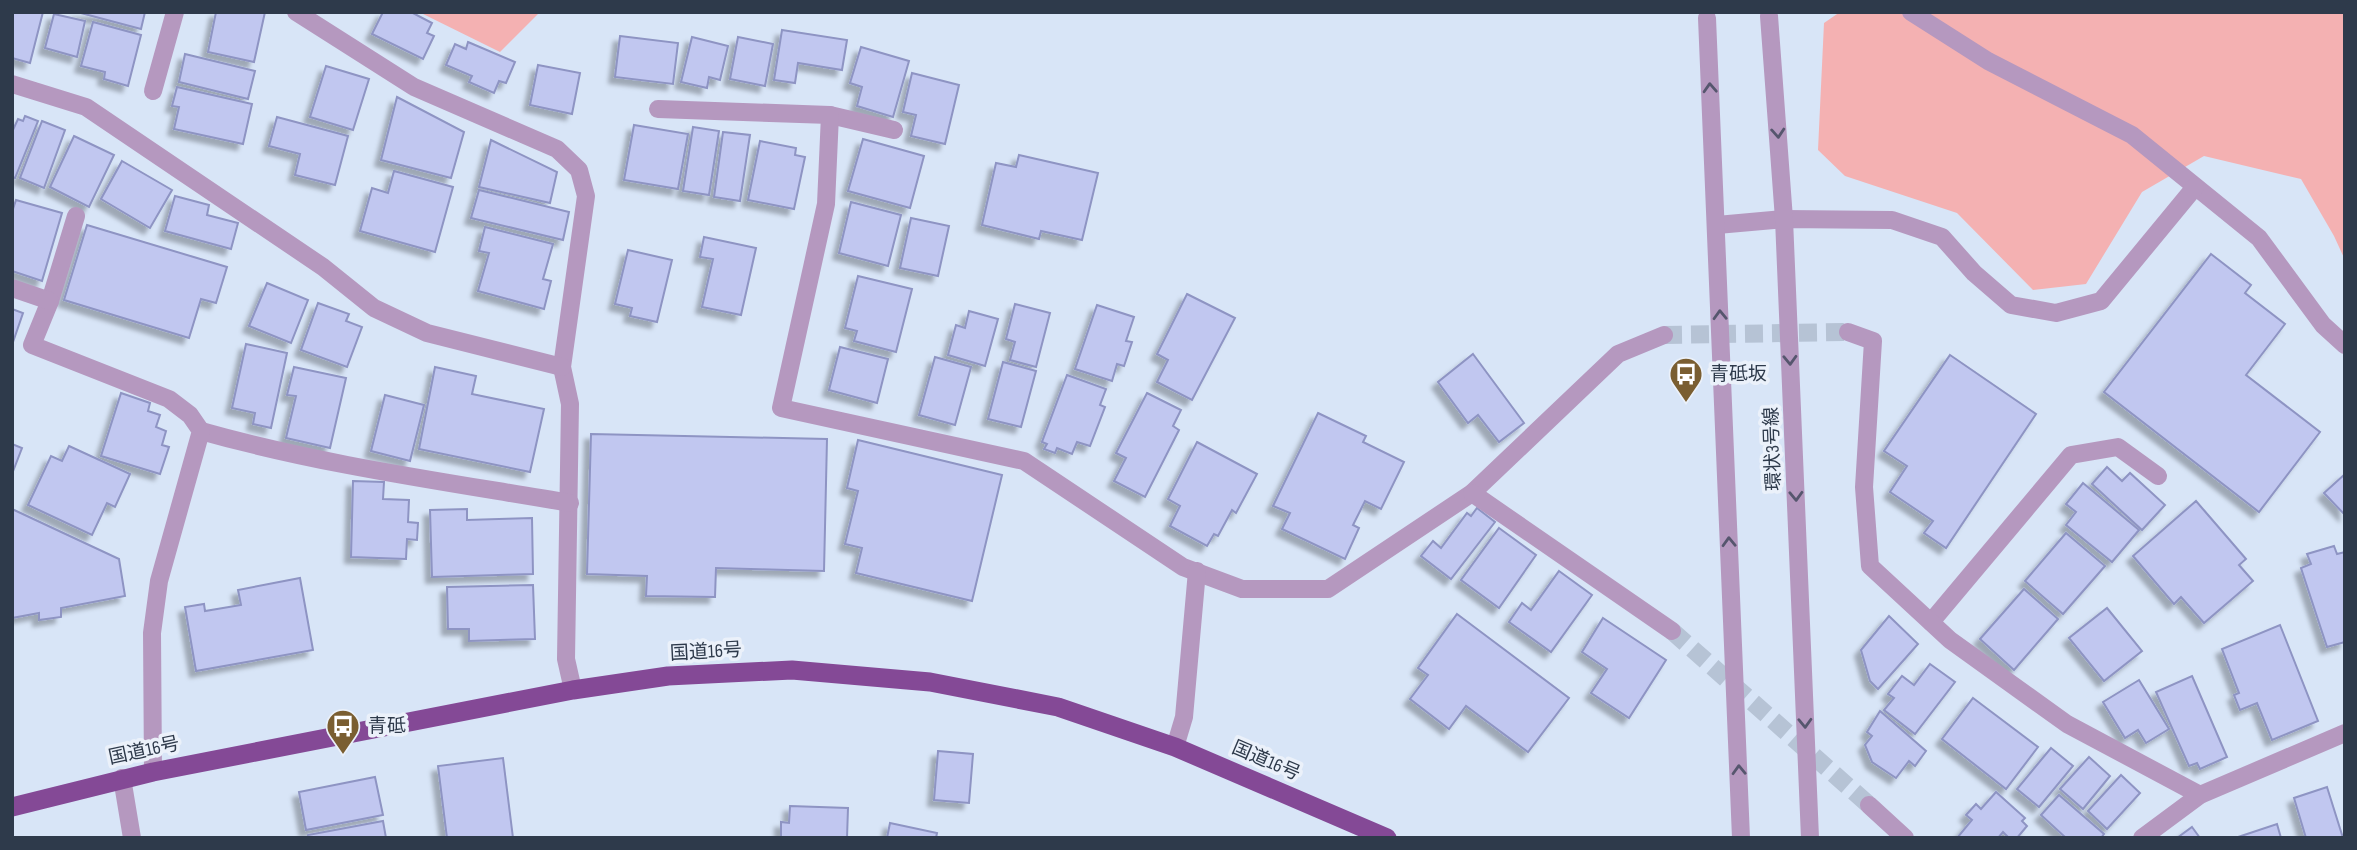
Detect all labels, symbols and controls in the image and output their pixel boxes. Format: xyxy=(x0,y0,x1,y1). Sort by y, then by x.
one-way arrow xyxy=(1703,82,1718,93)
one-way arrow xyxy=(1770,128,1785,139)
one-way arrow xyxy=(1713,309,1728,320)
bus stop icon: 青砥坂 xyxy=(1667,355,1705,404)
one-way arrow xyxy=(1782,355,1797,366)
place label: 青砥坂 xyxy=(1710,363,1767,386)
street label: 環状3号線 xyxy=(1760,407,1786,491)
one-way arrow xyxy=(1788,490,1803,501)
one-way arrow xyxy=(1722,536,1737,547)
street label: 国道16号 xyxy=(669,639,743,665)
bus stop icon: 青砥 xyxy=(324,707,362,756)
place label: 青砥 xyxy=(368,715,406,738)
one-way arrow xyxy=(1798,718,1813,729)
street label: 国道16号 xyxy=(106,732,182,770)
street label: 国道16号 xyxy=(1228,736,1304,786)
one-way arrow xyxy=(1731,764,1746,775)

